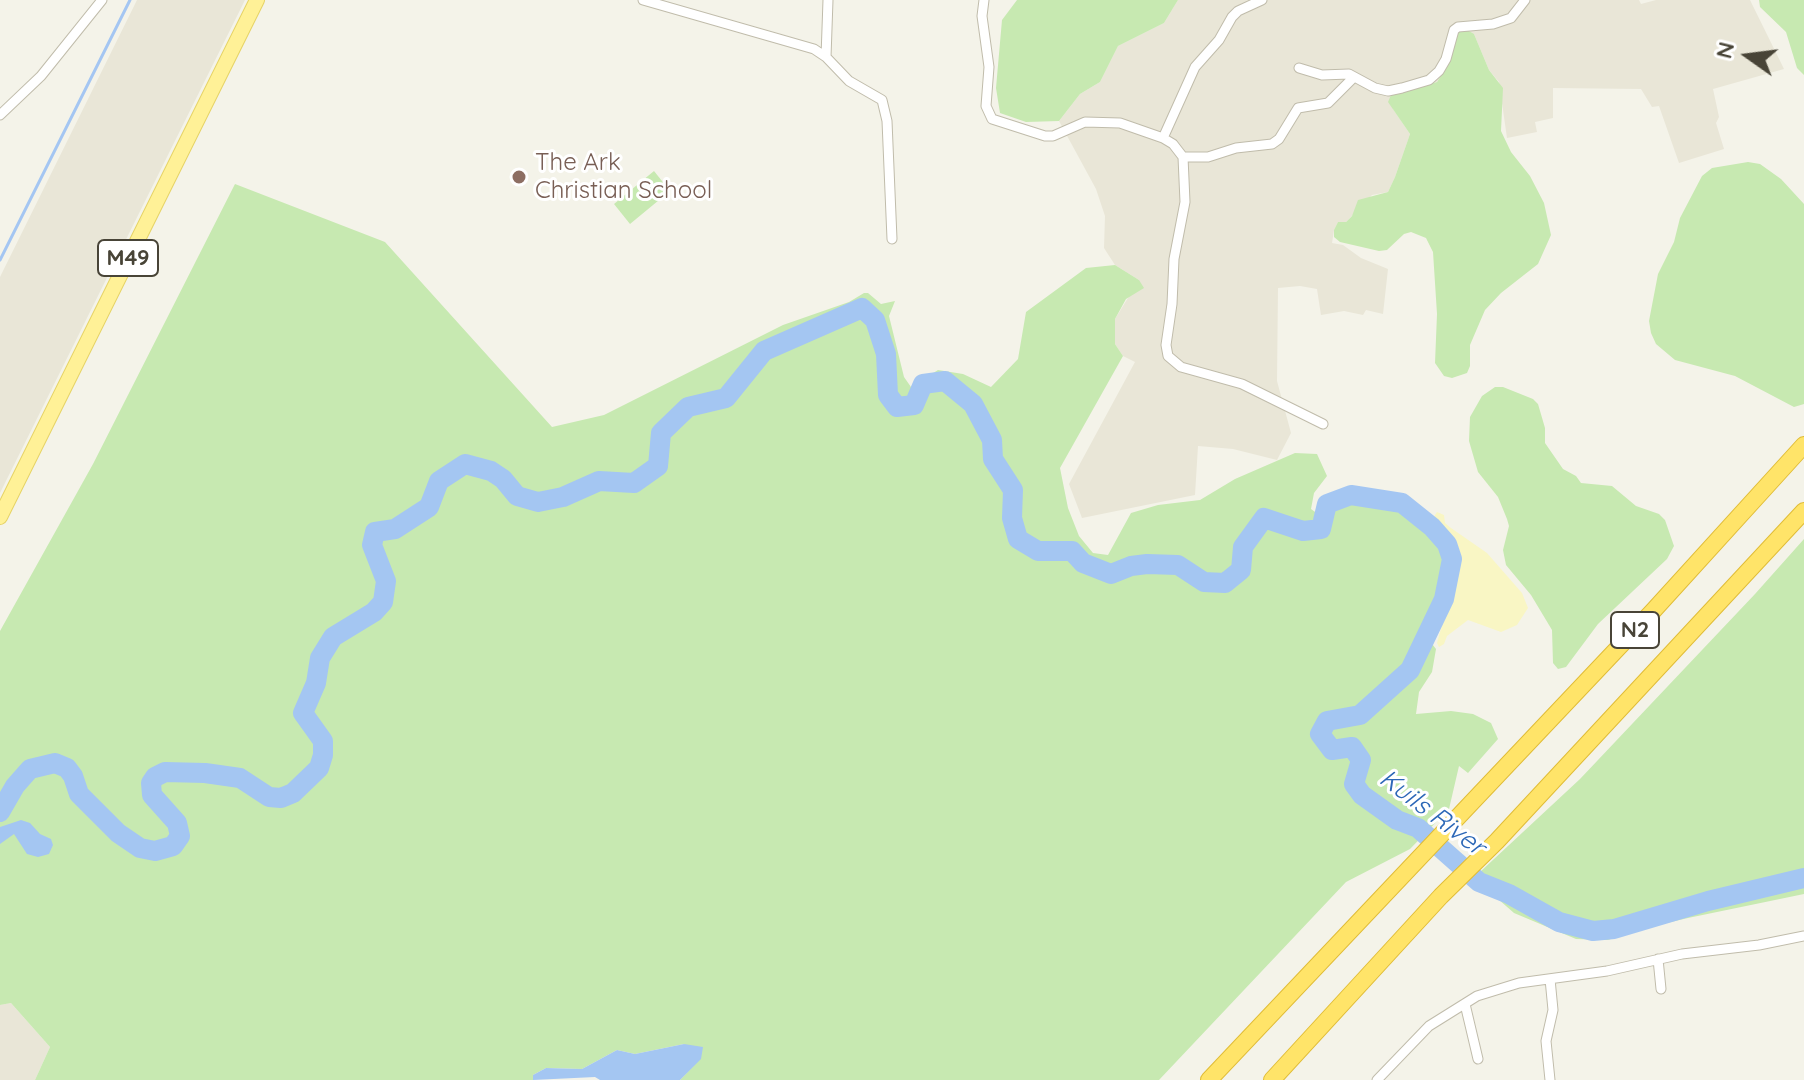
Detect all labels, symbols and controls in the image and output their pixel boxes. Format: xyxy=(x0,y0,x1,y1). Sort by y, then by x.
north arrow xyxy=(1708,16,1788,96)
text: N xyxy=(1709,39,1740,61)
place label: The Ark Christian School xyxy=(535,149,712,205)
marker: The Ark Christian School xyxy=(510,168,528,186)
road number: M49 xyxy=(98,240,158,276)
road number: N2 xyxy=(1611,612,1659,648)
water label: Kuils River xyxy=(1373,763,1491,863)

